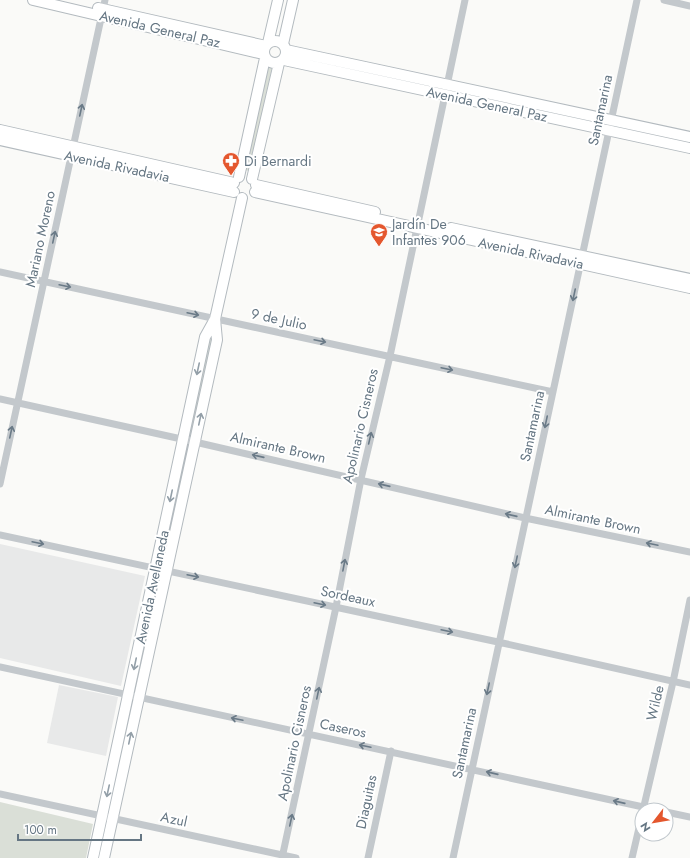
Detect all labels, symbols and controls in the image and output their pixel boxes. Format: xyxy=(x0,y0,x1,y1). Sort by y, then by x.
street label: Avenida General Paz xyxy=(98,5,223,53)
street label: Santamarina xyxy=(583,73,617,147)
street label: Avenida General Paz xyxy=(424,81,550,127)
one-way arrow xyxy=(78,104,86,117)
street label: Avenida Rivadavia xyxy=(63,145,171,187)
pharmacy icon: Di Bernardi xyxy=(221,151,241,176)
place label: Di Bernardi xyxy=(244,151,312,171)
street label: Mariano Moreno xyxy=(20,189,60,289)
place label: Jardín De Infantes 906 xyxy=(390,214,466,250)
school or university icon: Jardín De Infantes 906 xyxy=(369,222,389,247)
one-way arrow xyxy=(50,231,58,244)
street label: Avenida Rivadavia xyxy=(477,232,585,274)
one-way arrow xyxy=(59,283,72,291)
one-way arrow xyxy=(570,288,578,301)
street label: 9 de Julio xyxy=(249,303,309,335)
one-way arrow xyxy=(186,310,199,318)
one-way arrow xyxy=(313,338,326,346)
one-way arrow xyxy=(194,362,202,375)
one-way arrow xyxy=(440,365,453,373)
street label: Apolinario Cisneros xyxy=(337,366,383,485)
street label: Santamarina xyxy=(515,389,549,463)
one-way arrow xyxy=(196,413,204,426)
one-way arrow xyxy=(542,415,550,428)
one-way arrow xyxy=(8,426,16,439)
street label: Almirante Brown xyxy=(228,426,328,468)
one-way arrow xyxy=(367,432,375,445)
one-way arrow xyxy=(251,451,264,459)
one-way arrow xyxy=(378,480,391,488)
one-way arrow xyxy=(167,489,175,502)
street label: Almirante Brown xyxy=(543,499,643,539)
one-way arrow xyxy=(505,510,518,518)
street label: Avenida Avellaneda xyxy=(130,528,174,646)
one-way arrow xyxy=(31,539,44,547)
one-way arrow xyxy=(646,540,659,548)
one-way arrow xyxy=(511,556,519,569)
one-way arrow xyxy=(340,559,348,572)
one-way arrow xyxy=(186,573,199,581)
street label: Sordeaux xyxy=(319,580,377,612)
one-way arrow xyxy=(313,600,326,608)
one-way arrow xyxy=(440,628,453,636)
one-way arrow xyxy=(131,657,139,670)
street label: Apolinario Cisneros xyxy=(272,683,316,802)
one-way arrow xyxy=(484,683,492,696)
street label: Wilde xyxy=(641,683,669,723)
one-way arrow xyxy=(314,687,322,700)
street label: Santamarina xyxy=(447,706,481,780)
street label: Caseros xyxy=(318,713,368,743)
one-way arrow xyxy=(231,714,244,722)
one-way arrow xyxy=(127,732,135,745)
one-way arrow xyxy=(358,741,371,749)
one-way arrow xyxy=(485,769,498,777)
street label: Diaguitas xyxy=(351,773,382,831)
one-way arrow xyxy=(103,784,111,797)
one-way arrow xyxy=(612,797,625,805)
north arrow xyxy=(634,802,674,842)
street label: Azul xyxy=(159,806,189,832)
one-way arrow xyxy=(287,814,295,827)
scale bar xyxy=(18,816,141,842)
text: N xyxy=(636,819,655,835)
text: 100 m xyxy=(24,821,57,839)

